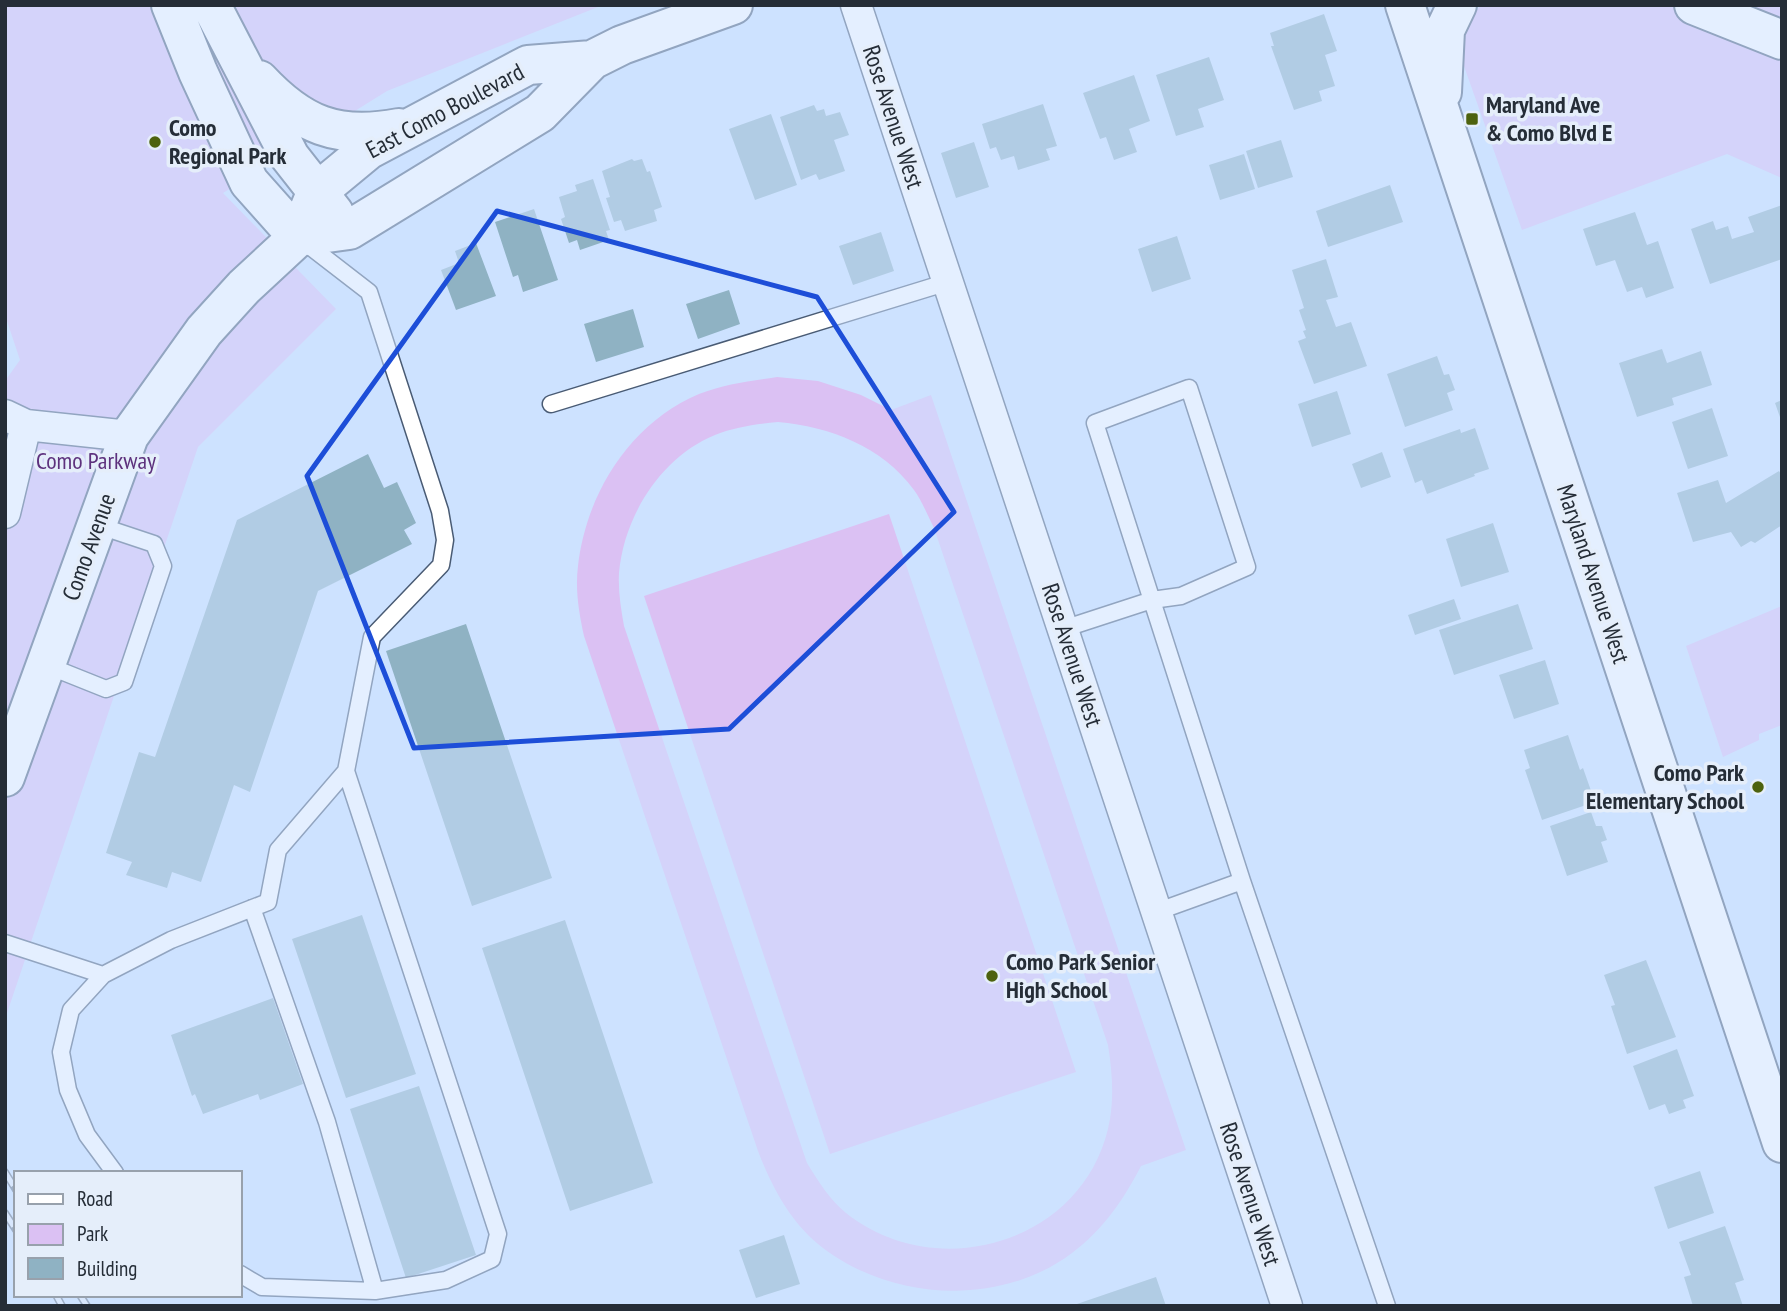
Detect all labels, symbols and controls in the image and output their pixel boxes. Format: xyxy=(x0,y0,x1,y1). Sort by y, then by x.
street label: Rose Avenue West xyxy=(856,41,931,193)
street label: East Como Boulevard xyxy=(360,56,529,165)
place label: Maryland Ave & Como Blvd E xyxy=(1486,89,1612,148)
marker: Maryland Ave & Como Blvd E xyxy=(1464,111,1480,127)
place label: Como Regional Park xyxy=(169,112,286,171)
marker: Como Regional Park xyxy=(147,134,163,150)
park label: Como Parkway xyxy=(36,445,156,476)
street label: Maryland Avenue West xyxy=(1550,480,1637,668)
street label: Como Avenue xyxy=(55,489,122,605)
street label: Rose Avenue West xyxy=(1035,579,1110,731)
place label: Como Park Elementary School xyxy=(1586,757,1744,816)
marker: Como Park Elementary School xyxy=(1750,779,1766,795)
place label: Como Park Senior High School xyxy=(1006,946,1156,1005)
marker: Como Park Senior High School xyxy=(984,968,1000,984)
street label: Rose Avenue West xyxy=(1213,1118,1288,1270)
legend xyxy=(14,1171,242,1297)
text: Road xyxy=(77,1185,113,1212)
text: Park xyxy=(77,1220,108,1247)
text: Building xyxy=(77,1255,137,1282)

